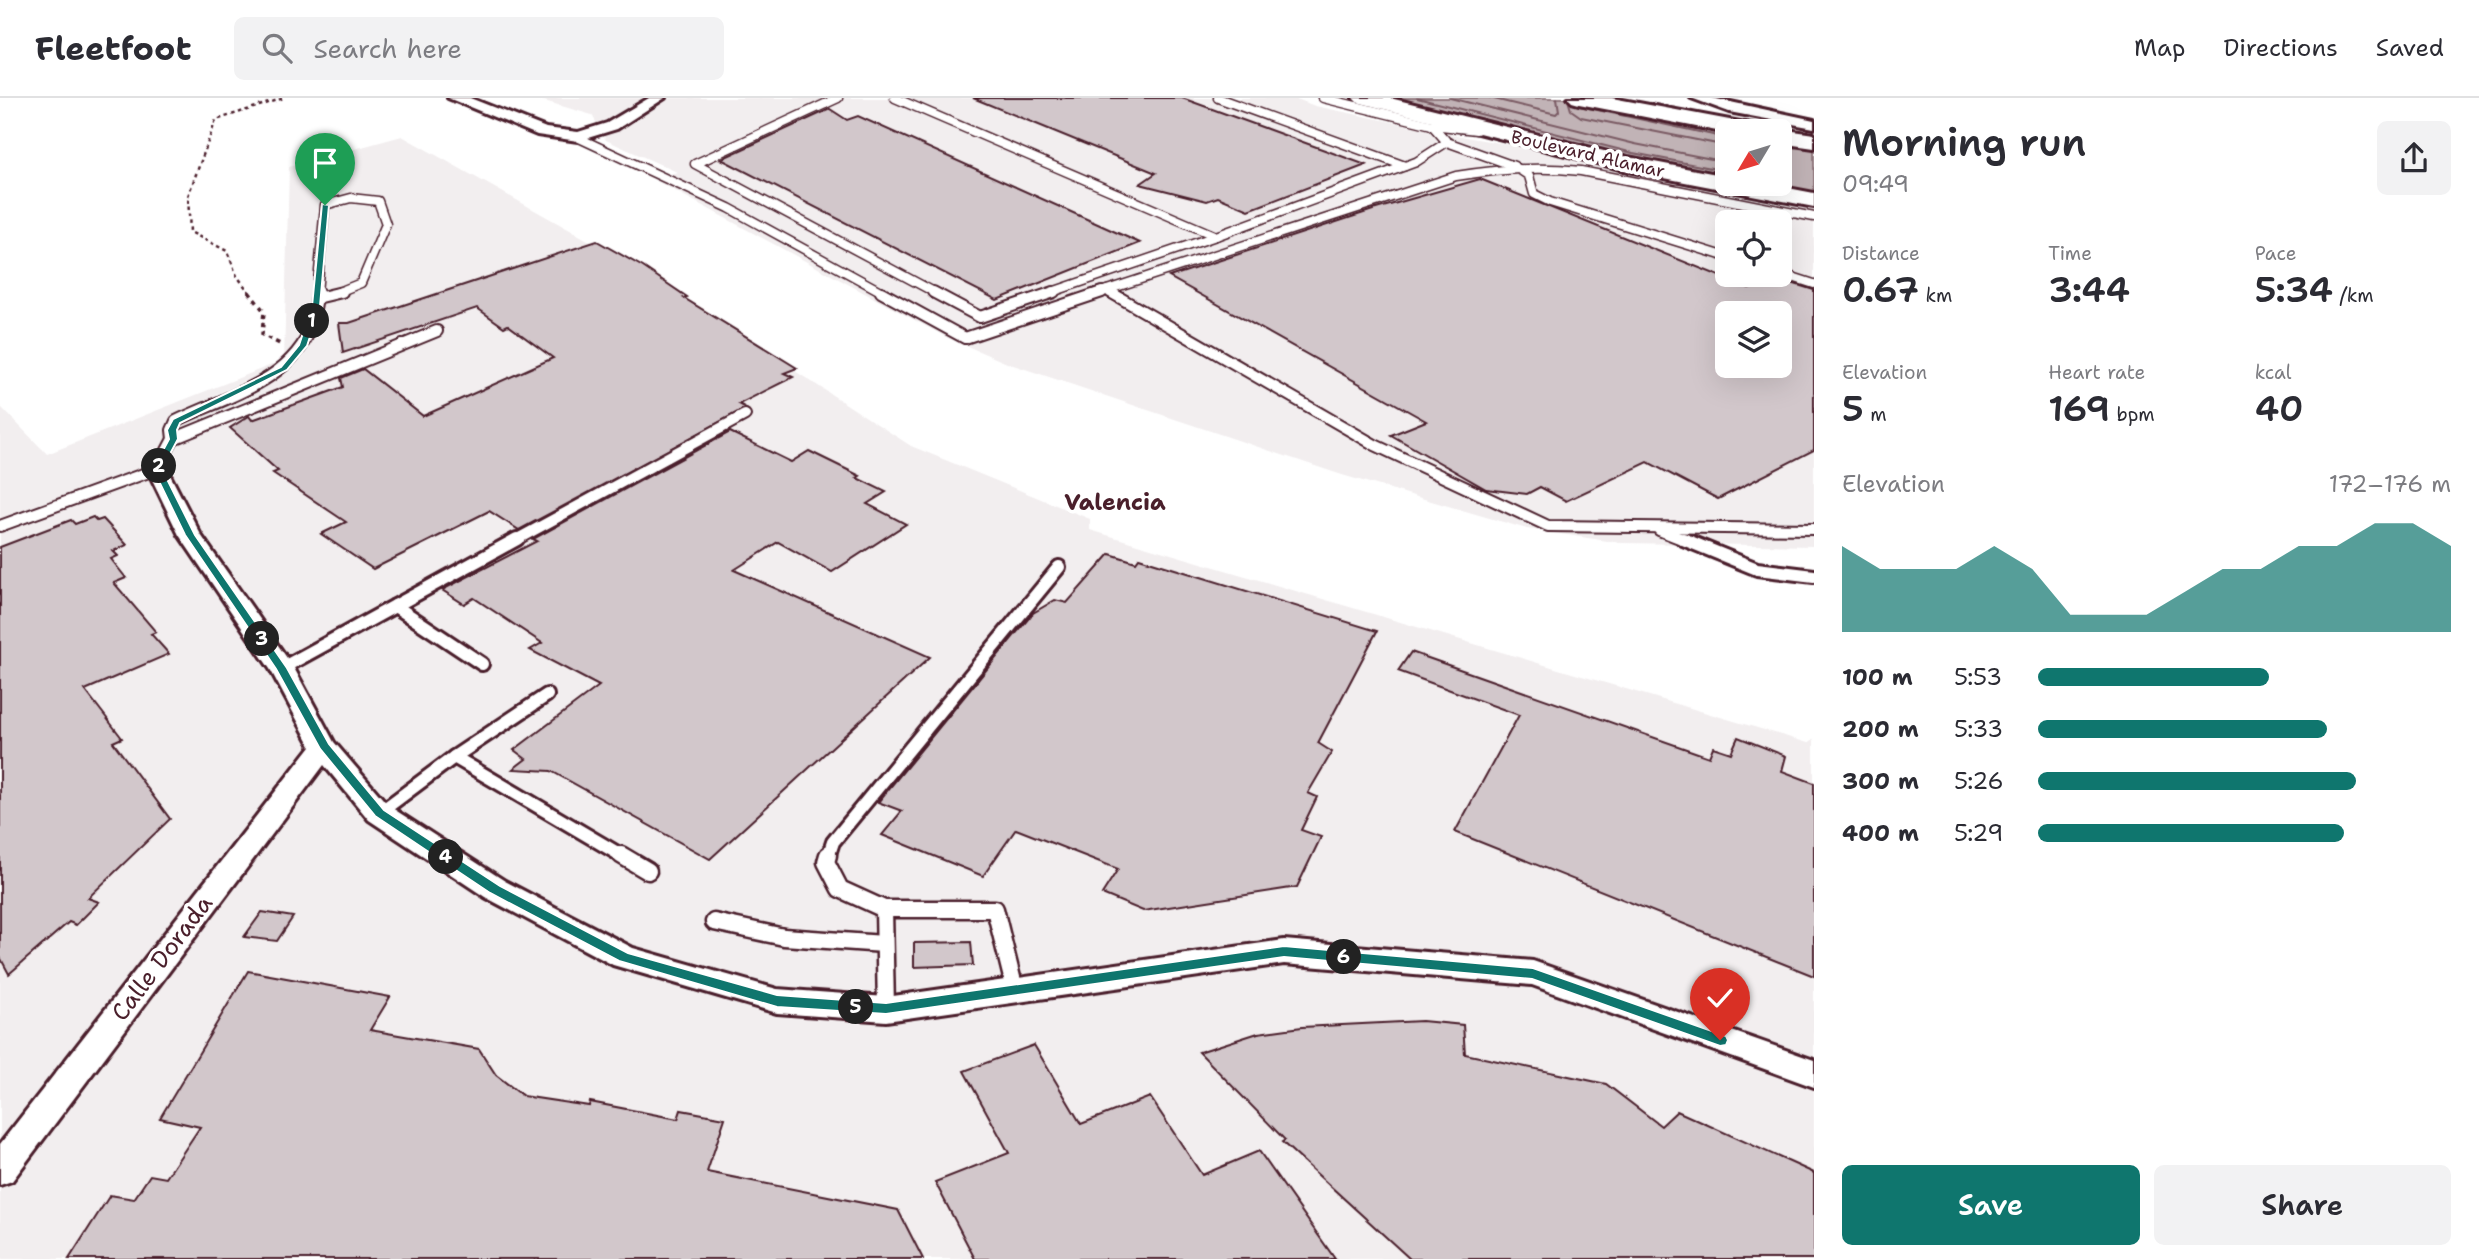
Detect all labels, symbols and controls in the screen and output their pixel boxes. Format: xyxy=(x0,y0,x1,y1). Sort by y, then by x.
search box xyxy=(234,17,724,80)
text: Fleetfoot xyxy=(35,26,192,71)
icon: search xyxy=(258,29,296,67)
text: Search here xyxy=(314,31,462,66)
text: Map xyxy=(2134,32,2185,64)
text: Directions xyxy=(2223,32,2338,64)
text: Saved xyxy=(2376,32,2444,64)
text: Morning run xyxy=(1842,117,2086,168)
north arrow xyxy=(1715,119,1792,196)
map controls xyxy=(1715,119,1792,378)
button: share xyxy=(2377,121,2451,195)
street label: Boulevard Alamar xyxy=(1509,125,1667,183)
pin xyxy=(295,133,355,205)
icon: arrive xyxy=(306,144,344,182)
text: 09:49 xyxy=(1842,169,1909,199)
button: locate xyxy=(1715,210,1792,287)
text: Distance xyxy=(1842,241,1920,266)
text: Time xyxy=(2048,241,2092,266)
text: Pace xyxy=(2255,241,2296,266)
text: 0.67 xyxy=(1842,266,1919,313)
text: 3:44 xyxy=(2048,266,2130,313)
text: 5:34 xyxy=(2255,266,2333,313)
text: km xyxy=(1919,283,1952,308)
text: /km xyxy=(2333,283,2374,308)
button: layers xyxy=(1715,301,1792,378)
pin: 1 xyxy=(294,304,330,339)
text: 1 xyxy=(307,308,316,333)
text: Elevation xyxy=(1842,360,1927,385)
text: Heart rate xyxy=(2048,360,2145,385)
text: kcal xyxy=(2255,360,2292,385)
text: 5 xyxy=(1842,385,1864,432)
text: 169 xyxy=(2048,385,2110,432)
text: 40 xyxy=(2255,385,2304,432)
text: m xyxy=(1864,402,1887,427)
text: bpm xyxy=(2110,402,2155,427)
pin: 2 xyxy=(142,448,176,484)
text: 2 xyxy=(152,453,165,478)
text: Elevation xyxy=(1842,469,1945,499)
text: 172–176 m xyxy=(2329,469,2451,499)
district label: Valencia xyxy=(1064,487,1166,517)
pin: 3 xyxy=(244,622,280,656)
text: 3 xyxy=(255,626,268,651)
text: 100 m xyxy=(1842,662,1913,692)
text: 5:53 xyxy=(1954,662,2002,692)
text: 200 m xyxy=(1842,714,1919,744)
text: 5:33 xyxy=(1954,714,2003,744)
text: 300 m xyxy=(1842,766,1919,796)
text: 5:26 xyxy=(1954,766,2004,796)
text: 400 m xyxy=(1842,818,1919,848)
text: 5:29 xyxy=(1954,818,2003,848)
pin: 4 xyxy=(428,840,464,874)
text: 4 xyxy=(439,844,452,869)
street label: Calle Dorada xyxy=(104,889,220,1027)
pin: 6 xyxy=(1326,940,1362,974)
text: 6 xyxy=(1337,944,1350,969)
pin xyxy=(1690,968,1750,1040)
icon: check xyxy=(1701,979,1739,1017)
pin: 5 xyxy=(838,990,874,1024)
text: 5 xyxy=(850,994,861,1019)
button: Save xyxy=(1842,1165,2140,1245)
button: Share xyxy=(2154,1165,2451,1245)

